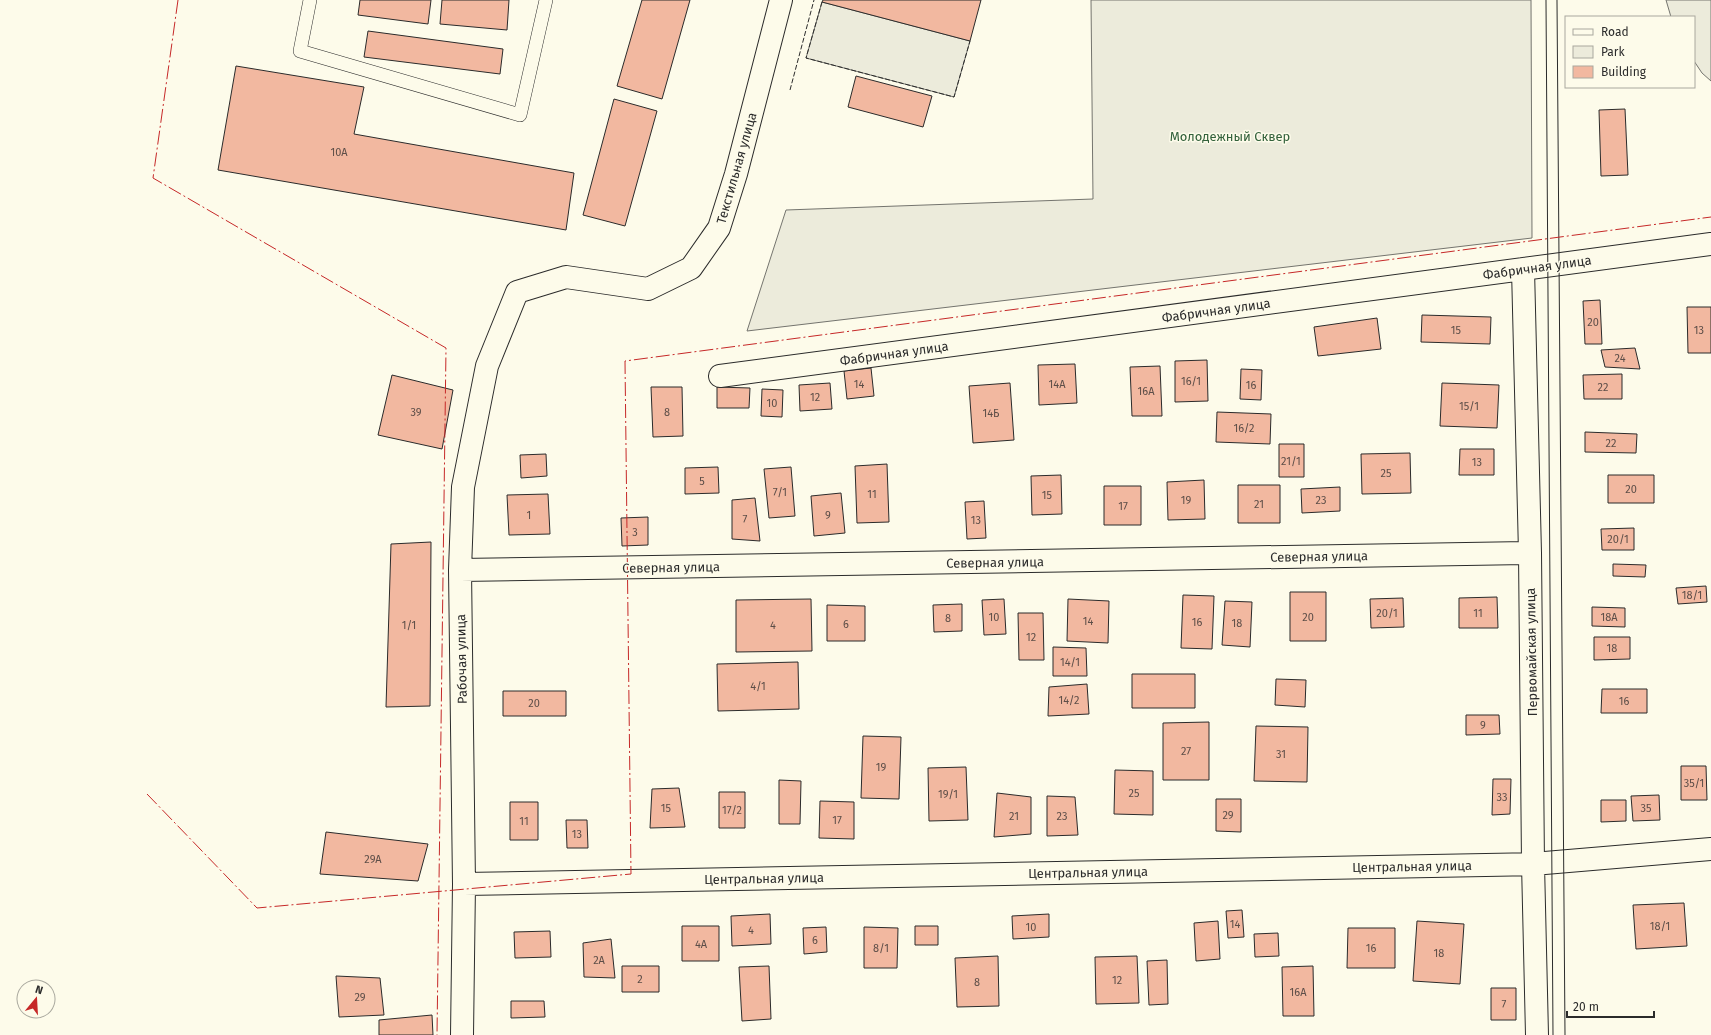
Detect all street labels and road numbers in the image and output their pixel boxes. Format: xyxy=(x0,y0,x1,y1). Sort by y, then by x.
street label: Текстильная улица xyxy=(713,111,760,226)
street label: Фабричная улица xyxy=(1482,252,1592,283)
street label: Фабричная улица xyxy=(1161,295,1271,326)
street label: Фабричная улица xyxy=(839,338,949,369)
street label: Северная улица xyxy=(1270,548,1368,565)
street label: Северная улица xyxy=(946,554,1044,571)
street label: Северная улица xyxy=(622,559,720,576)
street label: Первомайская улица xyxy=(1523,588,1540,716)
street label: Рабочая улица xyxy=(453,614,470,704)
street label: Центральная улица xyxy=(1352,858,1472,875)
street label: Центральная улица xyxy=(1028,864,1148,881)
street label: Центральная улица xyxy=(704,870,824,887)

